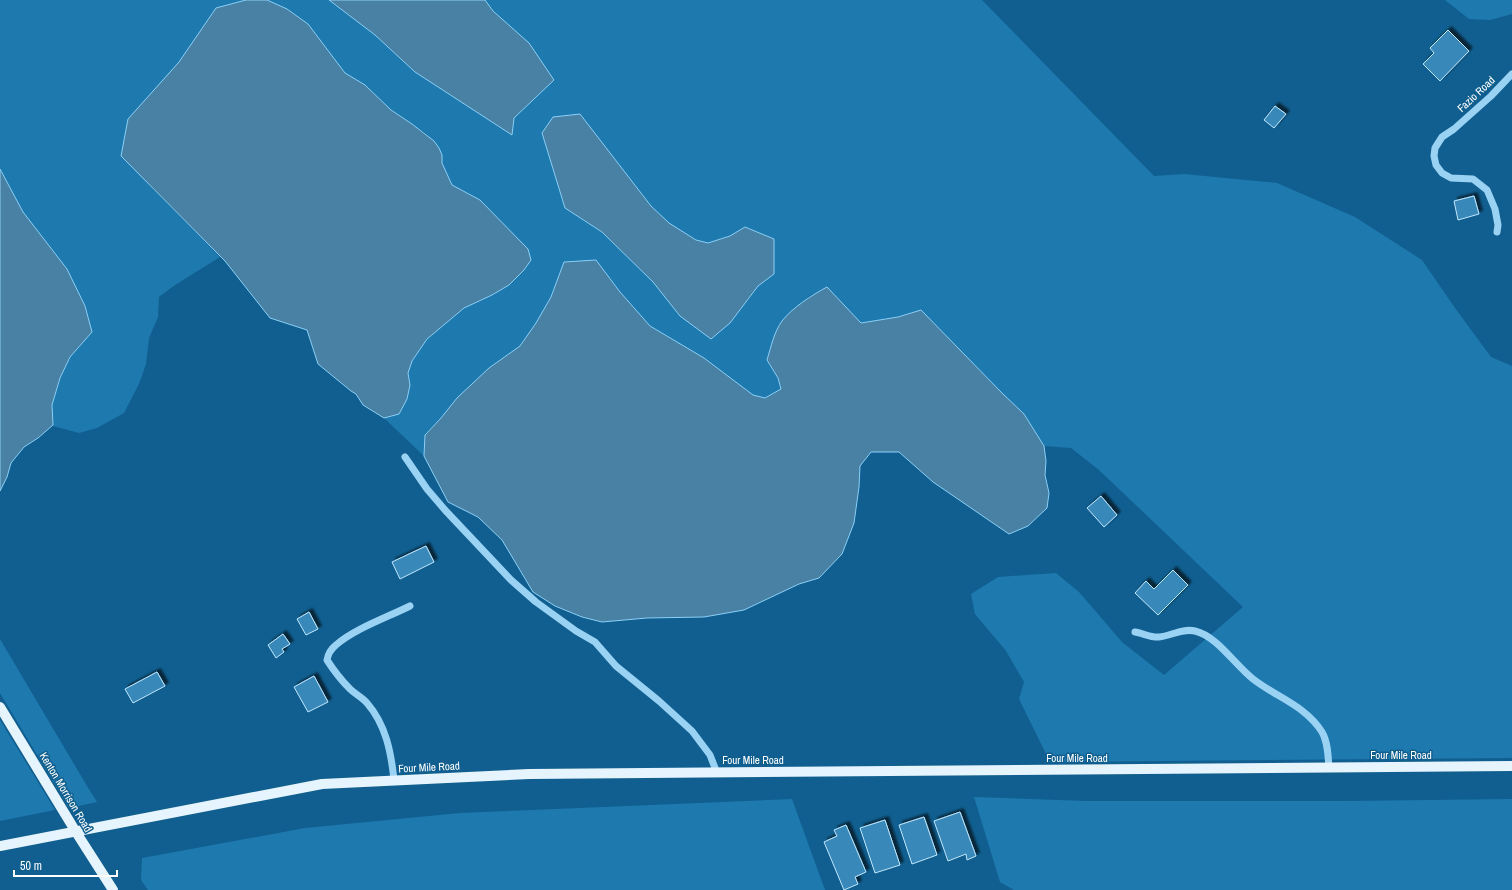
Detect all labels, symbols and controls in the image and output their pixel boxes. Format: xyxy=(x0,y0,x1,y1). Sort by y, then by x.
street label: Fazio Road xyxy=(1454,73,1498,115)
street label: Four Mile Road xyxy=(1370,748,1432,762)
street label: Kenton Morrison Road xyxy=(37,750,95,834)
street label: Four Mile Road xyxy=(1046,751,1108,765)
street label: Four Mile Road xyxy=(722,753,784,767)
street label: Four Mile Road xyxy=(398,758,460,776)
scale bar xyxy=(14,852,117,878)
text: 50 m xyxy=(20,858,42,874)

